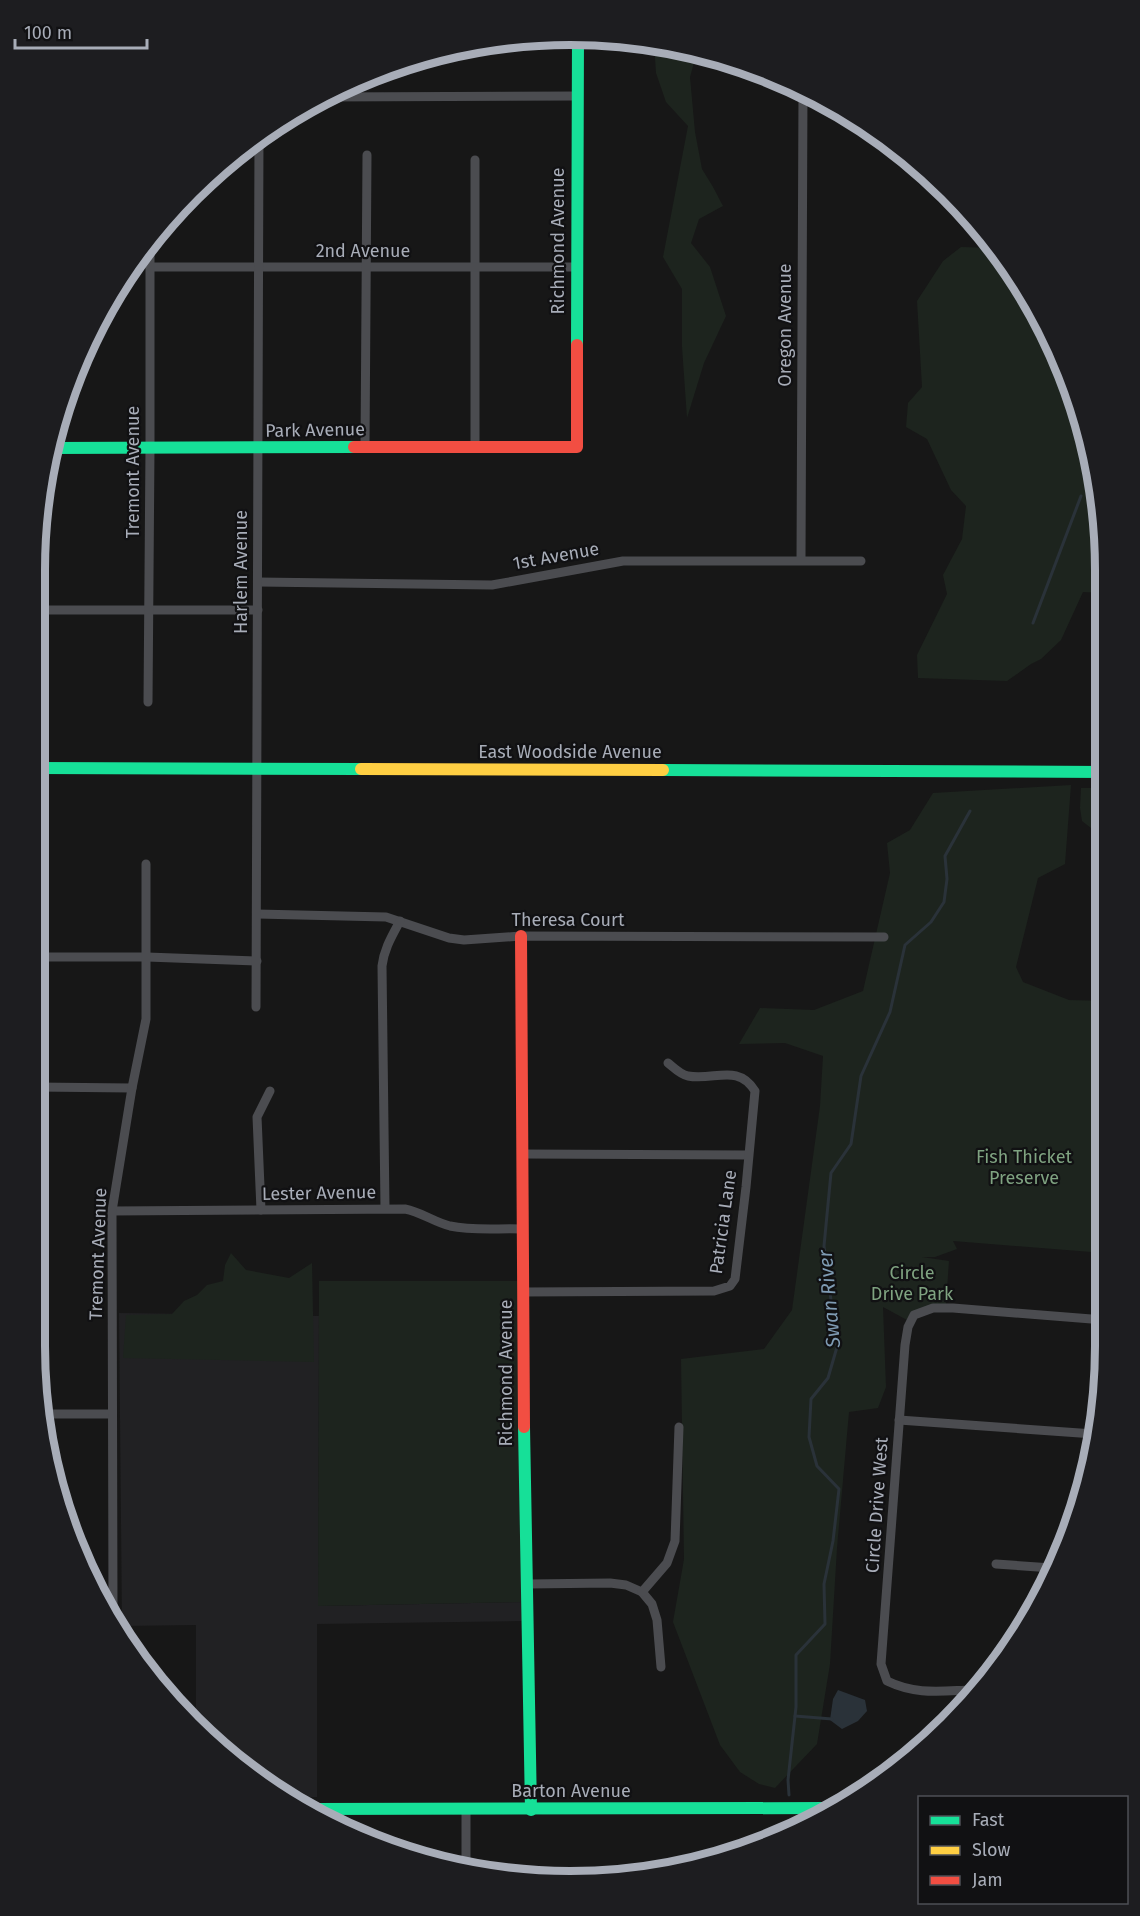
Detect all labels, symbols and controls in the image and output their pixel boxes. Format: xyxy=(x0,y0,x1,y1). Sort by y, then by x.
scale bar xyxy=(15,12,147,50)
text: 100 m xyxy=(24,22,72,44)
street label: Richmond Avenue xyxy=(547,168,569,314)
street label: 2nd Avenue xyxy=(316,240,410,262)
street label: Oregon Avenue xyxy=(774,263,796,387)
street label: Tremont Avenue xyxy=(122,406,144,538)
street label: Park Avenue xyxy=(265,418,365,442)
street label: Harlem Avenue xyxy=(230,510,252,634)
street label: 1st Avenue xyxy=(511,538,601,574)
street label: East Woodside Avenue xyxy=(478,741,662,763)
street label: Theresa Court xyxy=(512,909,625,931)
park label: Fish Thicket Preserve xyxy=(976,1146,1072,1189)
street label: Patricia Lane xyxy=(705,1168,741,1276)
street label: Lester Avenue xyxy=(262,1181,376,1205)
street label: Tremont Avenue xyxy=(85,1187,111,1321)
water label: Swan River xyxy=(813,1248,845,1350)
park label: Circle Drive Park xyxy=(871,1262,954,1305)
street label: Richmond Avenue xyxy=(495,1300,517,1446)
street label: Circle Drive West xyxy=(861,1436,893,1574)
street label: Barton Avenue xyxy=(511,1780,631,1802)
legend xyxy=(918,1796,1128,1904)
text: Fast xyxy=(972,1809,1005,1831)
text: Slow xyxy=(972,1839,1011,1861)
text: Jam xyxy=(972,1869,1003,1891)

